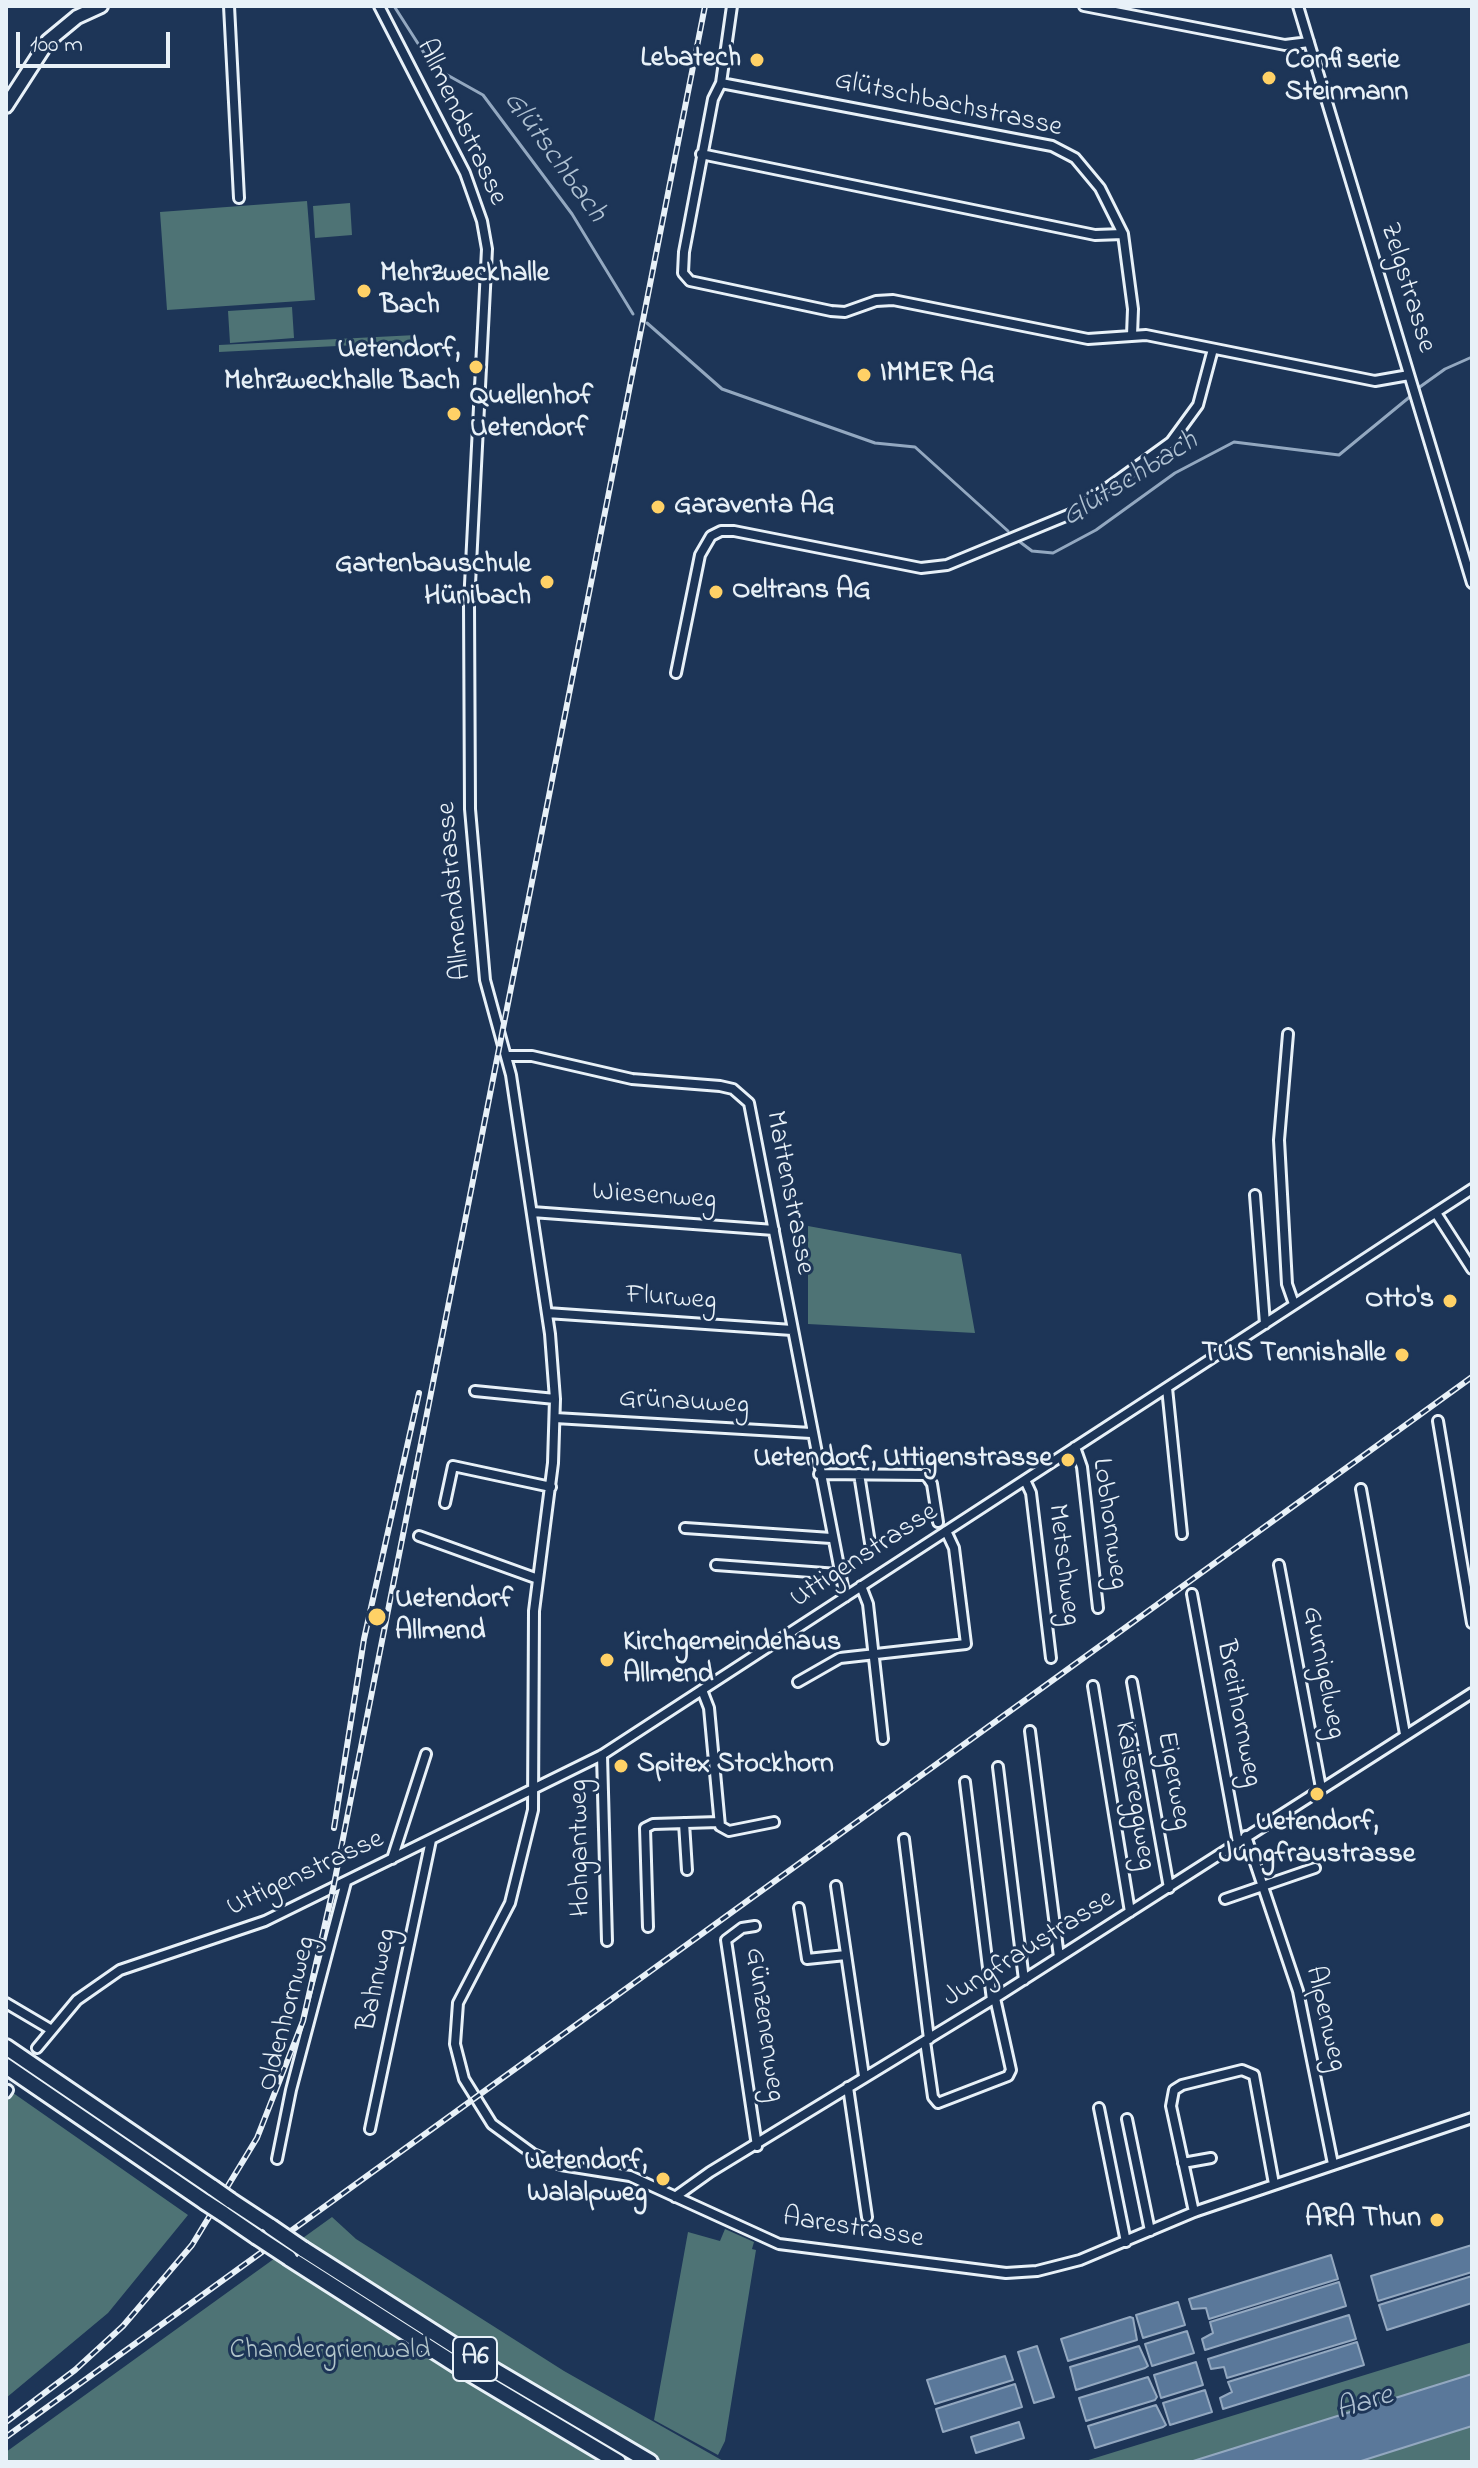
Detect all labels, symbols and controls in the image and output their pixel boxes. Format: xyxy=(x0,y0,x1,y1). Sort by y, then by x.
scale bar xyxy=(20,16,174,66)
text: 100 m xyxy=(30,28,83,63)
street label: Allmendstrasse xyxy=(407,35,513,211)
place label: Lebatech xyxy=(641,43,741,77)
place label: Confiserie Steinmann xyxy=(1285,45,1408,111)
marker: Lebatech xyxy=(748,51,766,69)
street label: Glütschbachstrasse xyxy=(831,65,1065,147)
marker: Confiserie Steinmann xyxy=(1260,69,1278,87)
water label: Glütschbach xyxy=(493,85,613,231)
street label: Zelgstrasse xyxy=(1370,219,1442,357)
place label: Mehrzweckhalle Bach xyxy=(380,258,549,324)
marker: Mehrzweckhalle Bach xyxy=(355,282,373,300)
place label: Uetendorf, Mehrzweckhalle Bach xyxy=(224,334,460,400)
marker: Uetendorf, Mehrzweckhalle Bach xyxy=(467,358,485,376)
place label: IMMER AG xyxy=(880,358,995,392)
marker: IMMER AG xyxy=(855,366,873,384)
place label: Quellenhof Uetendorf xyxy=(470,381,593,447)
marker: Quellenhof Uetendorf xyxy=(445,405,463,423)
water label: Glütschbach xyxy=(1056,425,1206,537)
place label: Garaventa AG xyxy=(674,490,835,524)
marker: Garaventa AG xyxy=(649,498,667,516)
place label: Gartenbauschule Hünibach xyxy=(335,549,531,615)
marker: Gartenbauschule Hünibach xyxy=(538,573,556,591)
place label: Oeltrans AG xyxy=(732,575,871,609)
marker: Oeltrans AG xyxy=(707,583,725,601)
street label: Allmendstrasse xyxy=(431,800,481,982)
street label: Mattenstrasse xyxy=(756,1108,820,1278)
street label: Wiesenweg xyxy=(591,1177,717,1219)
street label: Flurweg xyxy=(624,1280,718,1320)
place label: Otto's xyxy=(1365,1284,1434,1318)
marker: Otto's xyxy=(1441,1292,1459,1310)
place label: TUS Tennishalle xyxy=(1201,1338,1386,1372)
marker: TUS Tennishalle xyxy=(1393,1346,1411,1364)
street label: Grünauweg xyxy=(618,1384,750,1424)
place label: Uetendorf, Uttigenstrasse xyxy=(753,1443,1052,1477)
marker: Uetendorf, Uttigenstrasse xyxy=(1059,1451,1077,1469)
street label: Lobhornweg xyxy=(1082,1456,1134,1592)
street label: Uttigenstrasse xyxy=(785,1497,945,1617)
street label: Metschweg xyxy=(1038,1502,1086,1628)
place label: Uetendorf Allmend xyxy=(395,1584,513,1650)
street label: Gurnigelweg xyxy=(1293,1604,1351,1742)
marker: Uetendorf Allmend xyxy=(366,1606,388,1628)
place label: Kirchgemeindehaus Allmend xyxy=(623,1627,841,1693)
street label: Breithornweg xyxy=(1206,1638,1268,1790)
marker: Kirchgemeindehaus Allmend xyxy=(598,1651,616,1669)
street label: Kaisereggweg xyxy=(1105,1719,1161,1873)
street label: Eigerweg xyxy=(1147,1729,1197,1833)
place label: Spitex Stockhorn xyxy=(637,1749,834,1783)
marker: Spitex Stockhorn xyxy=(612,1757,630,1775)
street label: Hohgantweg xyxy=(564,1779,600,1917)
marker: Uetendorf, Jungfraustrasse xyxy=(1308,1785,1326,1803)
place label: Uetendorf, Jungfraustrasse xyxy=(1219,1807,1415,1873)
street label: Uttigenstrasse xyxy=(222,1824,390,1926)
street label: Jungfraustrasse xyxy=(938,1884,1122,2016)
street label: Bahnweg xyxy=(352,1925,406,2035)
street label: Oldenhornweg xyxy=(252,1933,326,2095)
street label: Günzenenweg xyxy=(736,1946,790,2104)
street label: Alpenweg xyxy=(1296,1963,1352,2075)
place label: Uetendorf, Walalpweg xyxy=(524,2146,647,2212)
marker: Uetendorf, Walalpweg xyxy=(654,2170,672,2188)
street label: Aarestrasse xyxy=(780,2202,926,2258)
place label: ARA Thun xyxy=(1305,2203,1421,2237)
marker: ARA Thun xyxy=(1428,2211,1446,2229)
park label: Chandergrienwald xyxy=(229,2335,431,2369)
road number: A6 xyxy=(453,2337,497,2381)
water label: Aare xyxy=(1332,2379,1398,2431)

